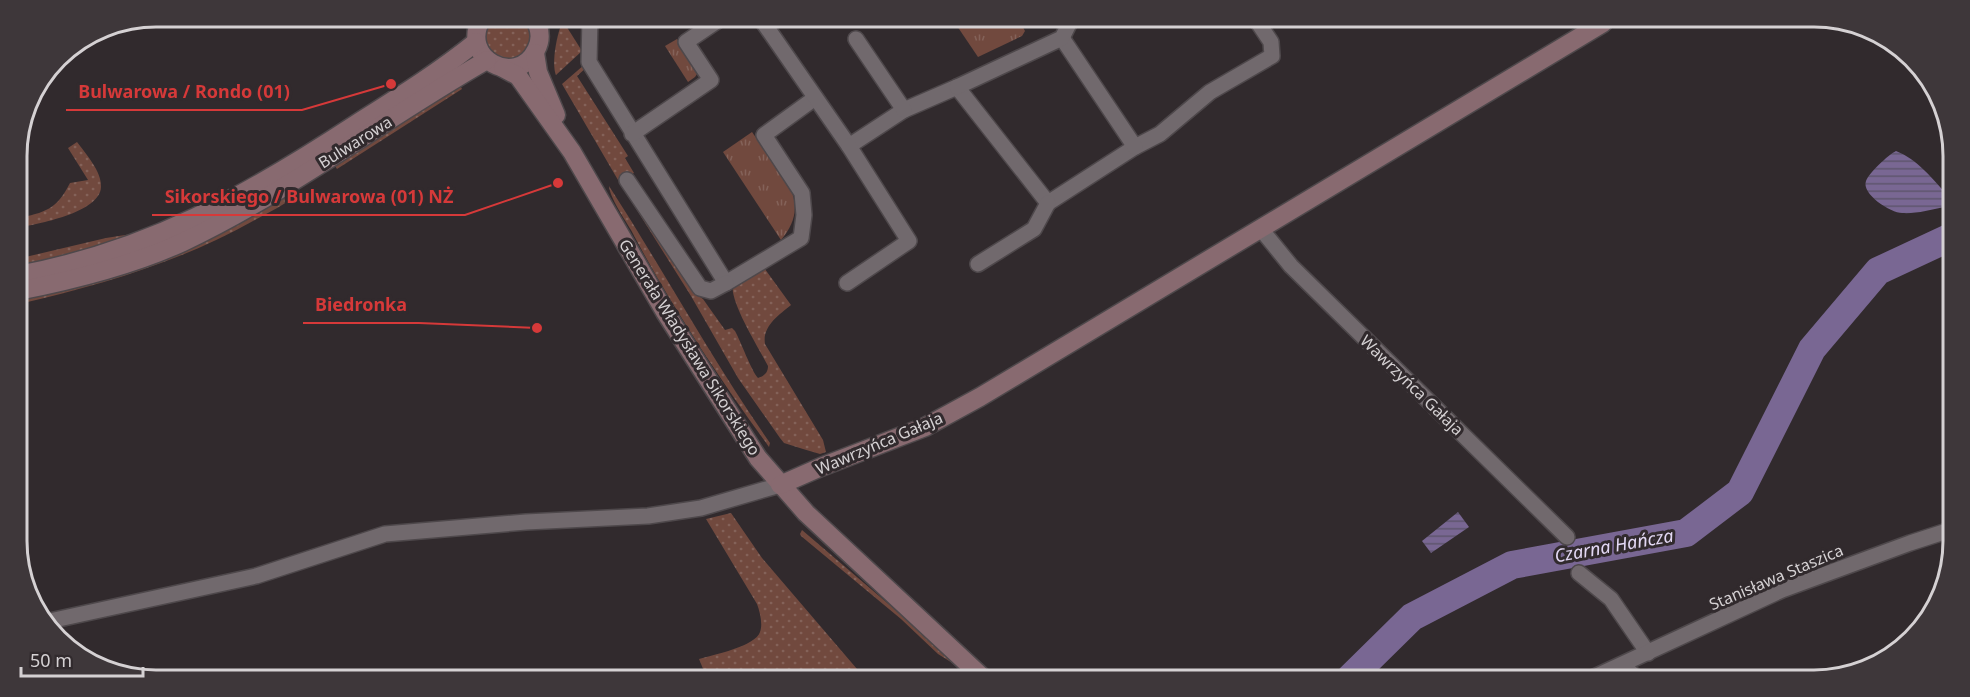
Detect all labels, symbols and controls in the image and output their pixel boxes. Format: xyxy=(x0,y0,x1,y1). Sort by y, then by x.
callout: Bulwarowa / Rondo (01) xyxy=(66,74,302,110)
text: Bulwarowa / Rondo (01) xyxy=(78,79,290,103)
street label: Bulwarowa xyxy=(314,111,396,173)
callout: Sikorskiego / Bulwarowa (01) NŻ xyxy=(152,179,465,215)
text: Sikorskiego / Bulwarowa (01) NŻ xyxy=(165,184,453,208)
street label: Generała Władysława Sikorskiego xyxy=(614,235,766,459)
callout: Biedronka xyxy=(303,287,419,323)
text: Biedronka xyxy=(315,292,407,316)
street label: Wawrzyńca Gałaja xyxy=(1355,330,1469,440)
street label: Wawrzyńca Gałaja xyxy=(812,406,946,480)
water label: Czarna Hańcza xyxy=(1552,523,1675,567)
street label: Stanisława Staszica xyxy=(1706,539,1846,615)
scale bar xyxy=(21,640,142,678)
text: 50 m xyxy=(30,648,72,672)

